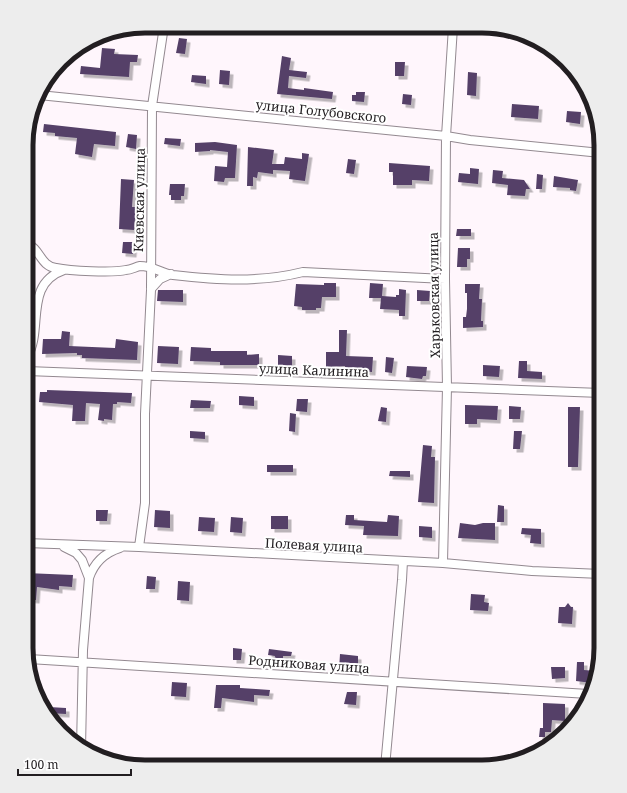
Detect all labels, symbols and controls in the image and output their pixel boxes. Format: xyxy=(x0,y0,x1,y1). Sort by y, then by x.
street label: улица Голубовского xyxy=(255,95,387,127)
street label: Киевская улица xyxy=(129,148,149,252)
street label: Харьковская улица xyxy=(424,232,444,358)
street label: улица Калинина xyxy=(259,359,369,381)
street label: Полевая улица xyxy=(264,533,364,557)
street label: Родниковая улица xyxy=(248,651,370,677)
scale bar xyxy=(18,751,131,777)
text: 100 m xyxy=(24,756,59,773)

